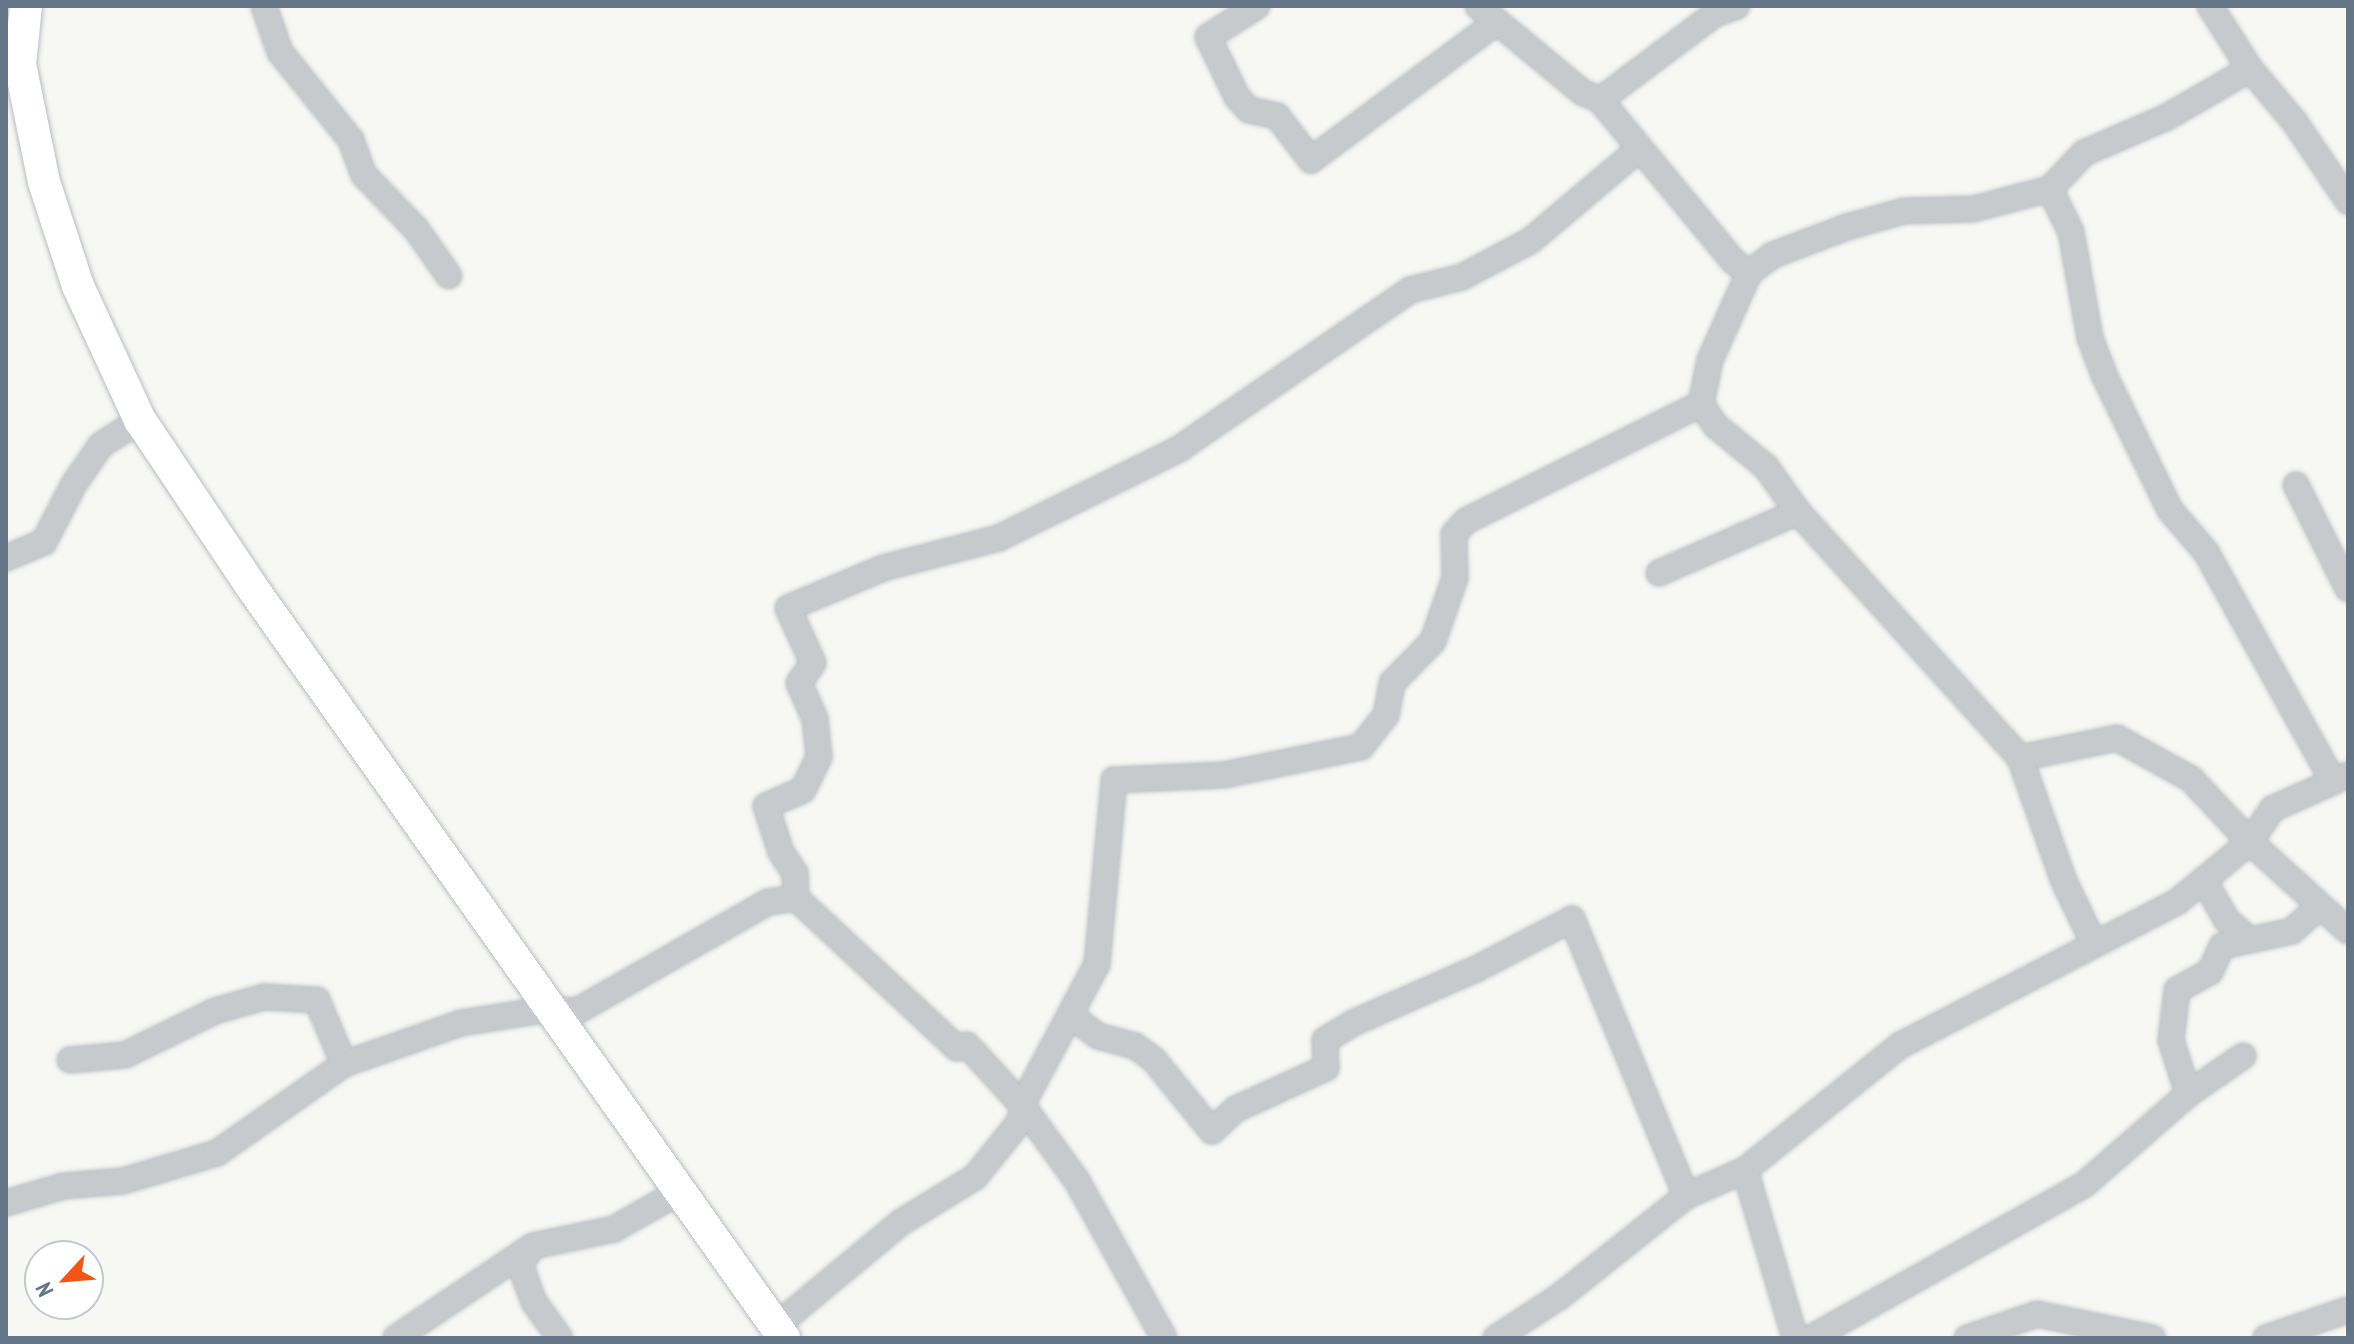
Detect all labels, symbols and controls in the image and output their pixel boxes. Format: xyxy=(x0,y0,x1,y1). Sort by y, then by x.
north arrow xyxy=(24,1240,104,1320)
text: N xyxy=(29,1278,59,1301)

